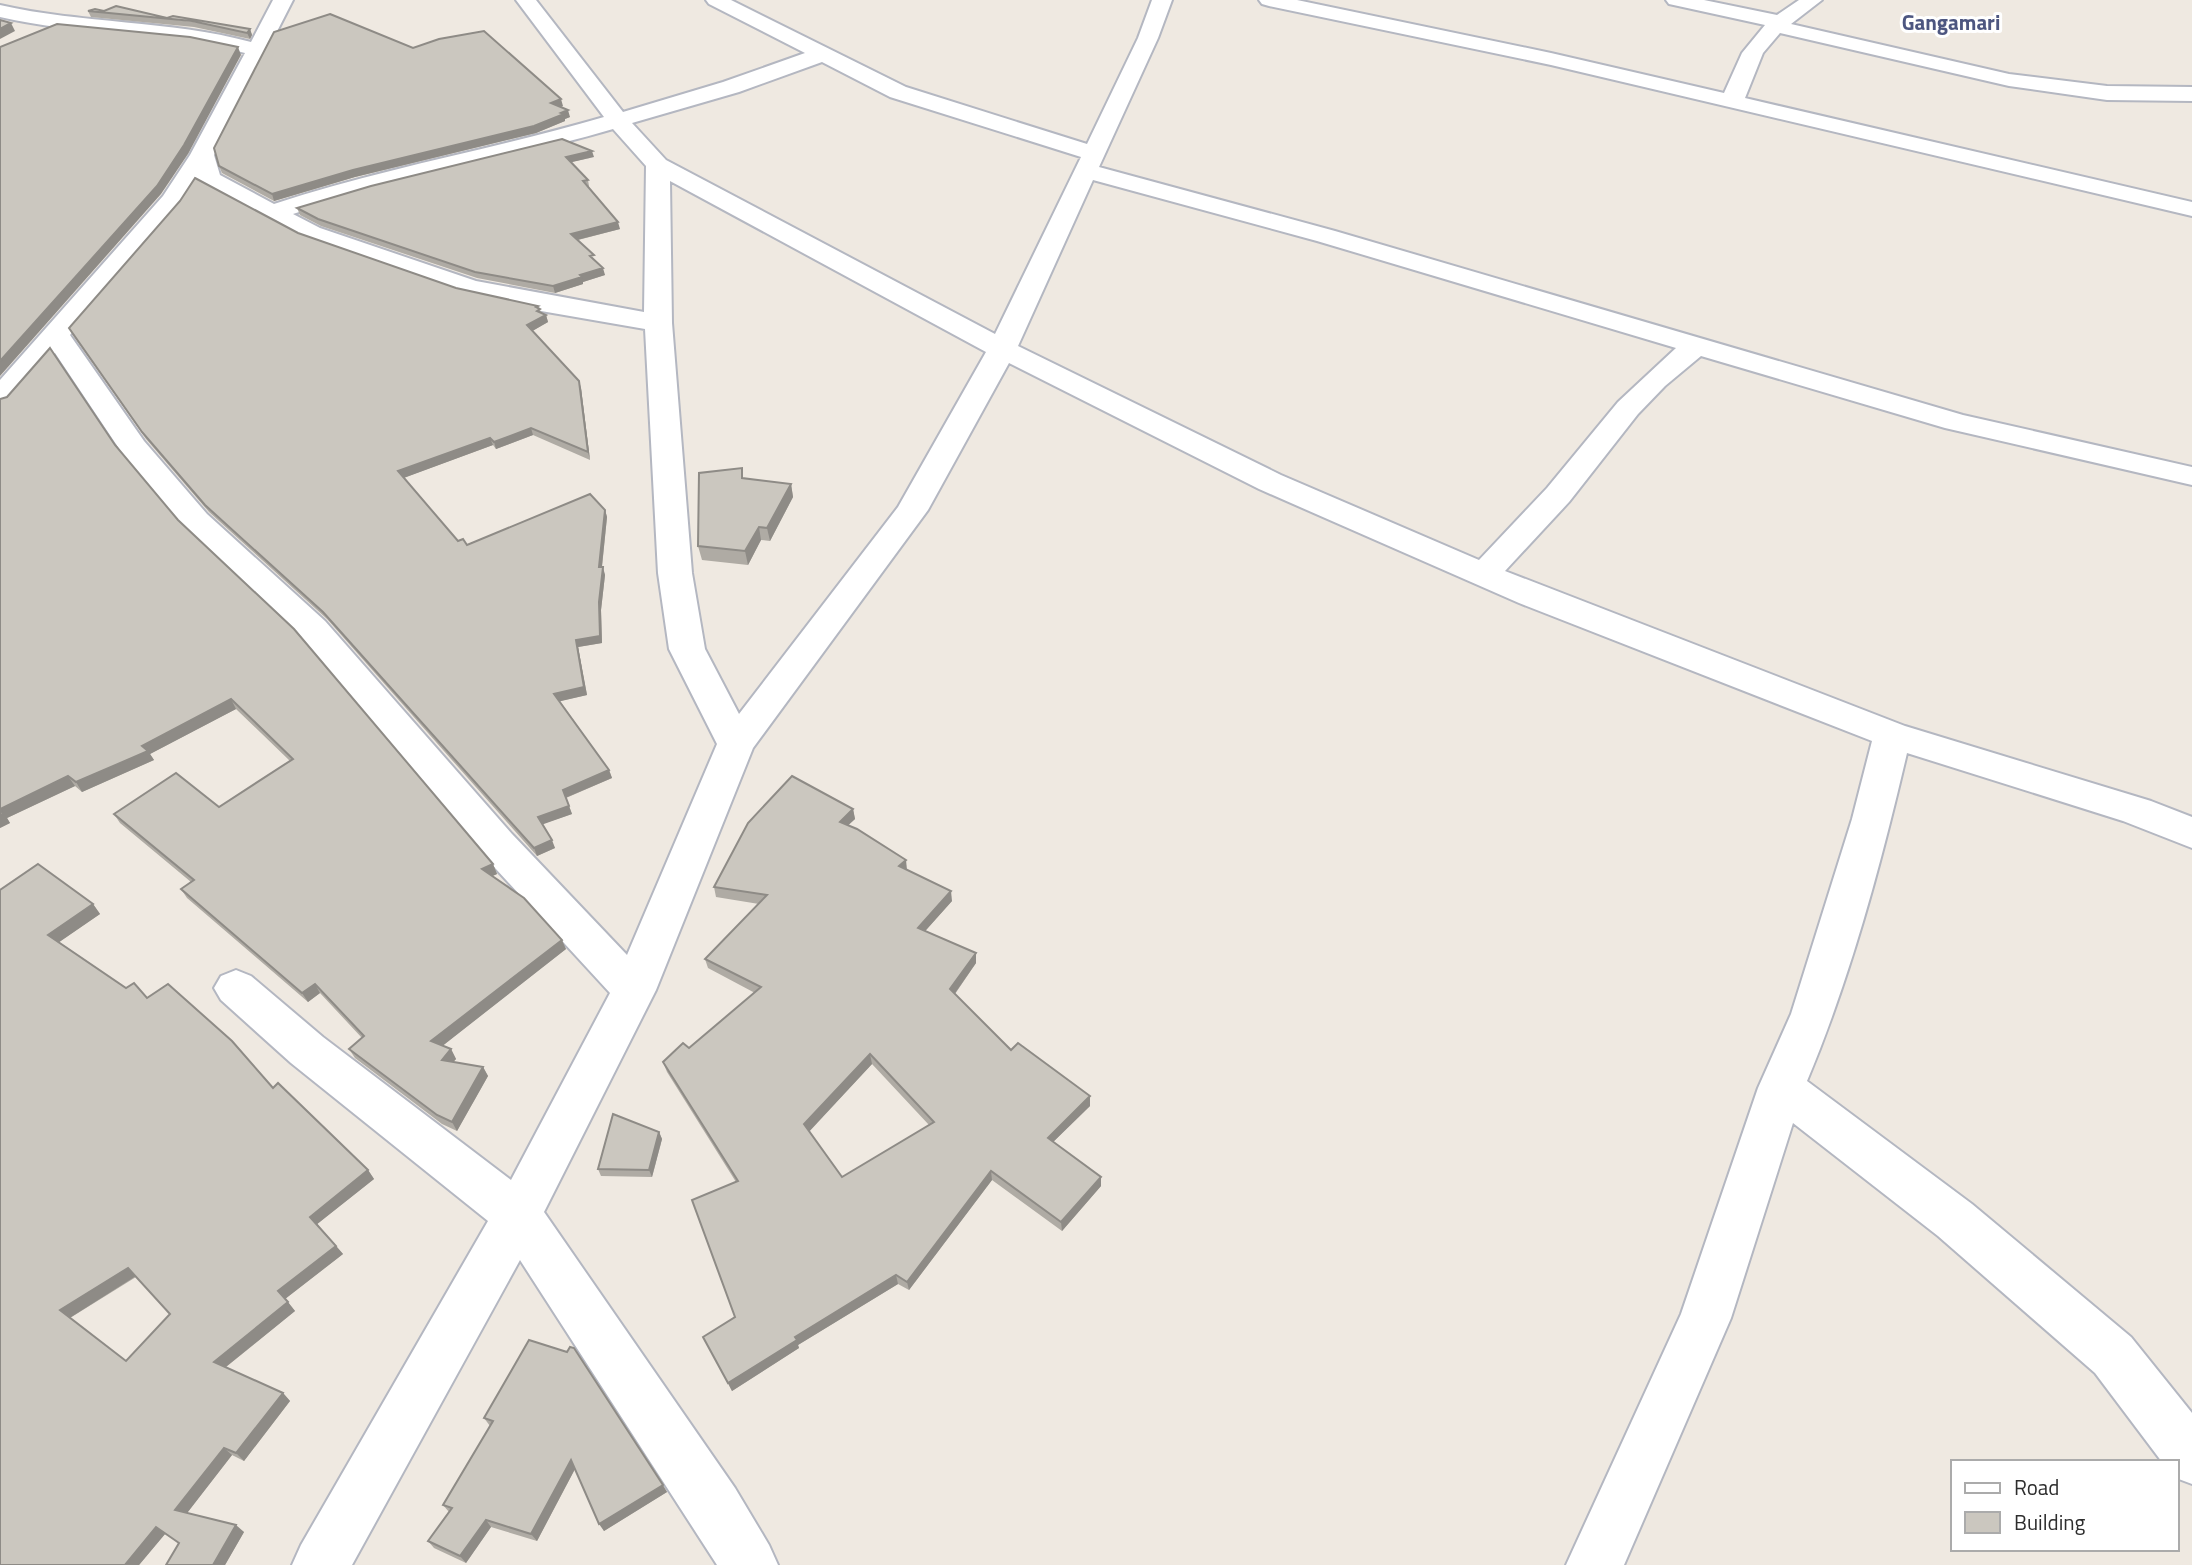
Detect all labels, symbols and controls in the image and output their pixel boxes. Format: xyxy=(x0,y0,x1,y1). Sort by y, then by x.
district label: Gangamari xyxy=(1902,6,2000,38)
legend xyxy=(1951,1460,2178,1551)
text: Road xyxy=(2014,1471,2059,1503)
text: Building xyxy=(2014,1506,2086,1538)

